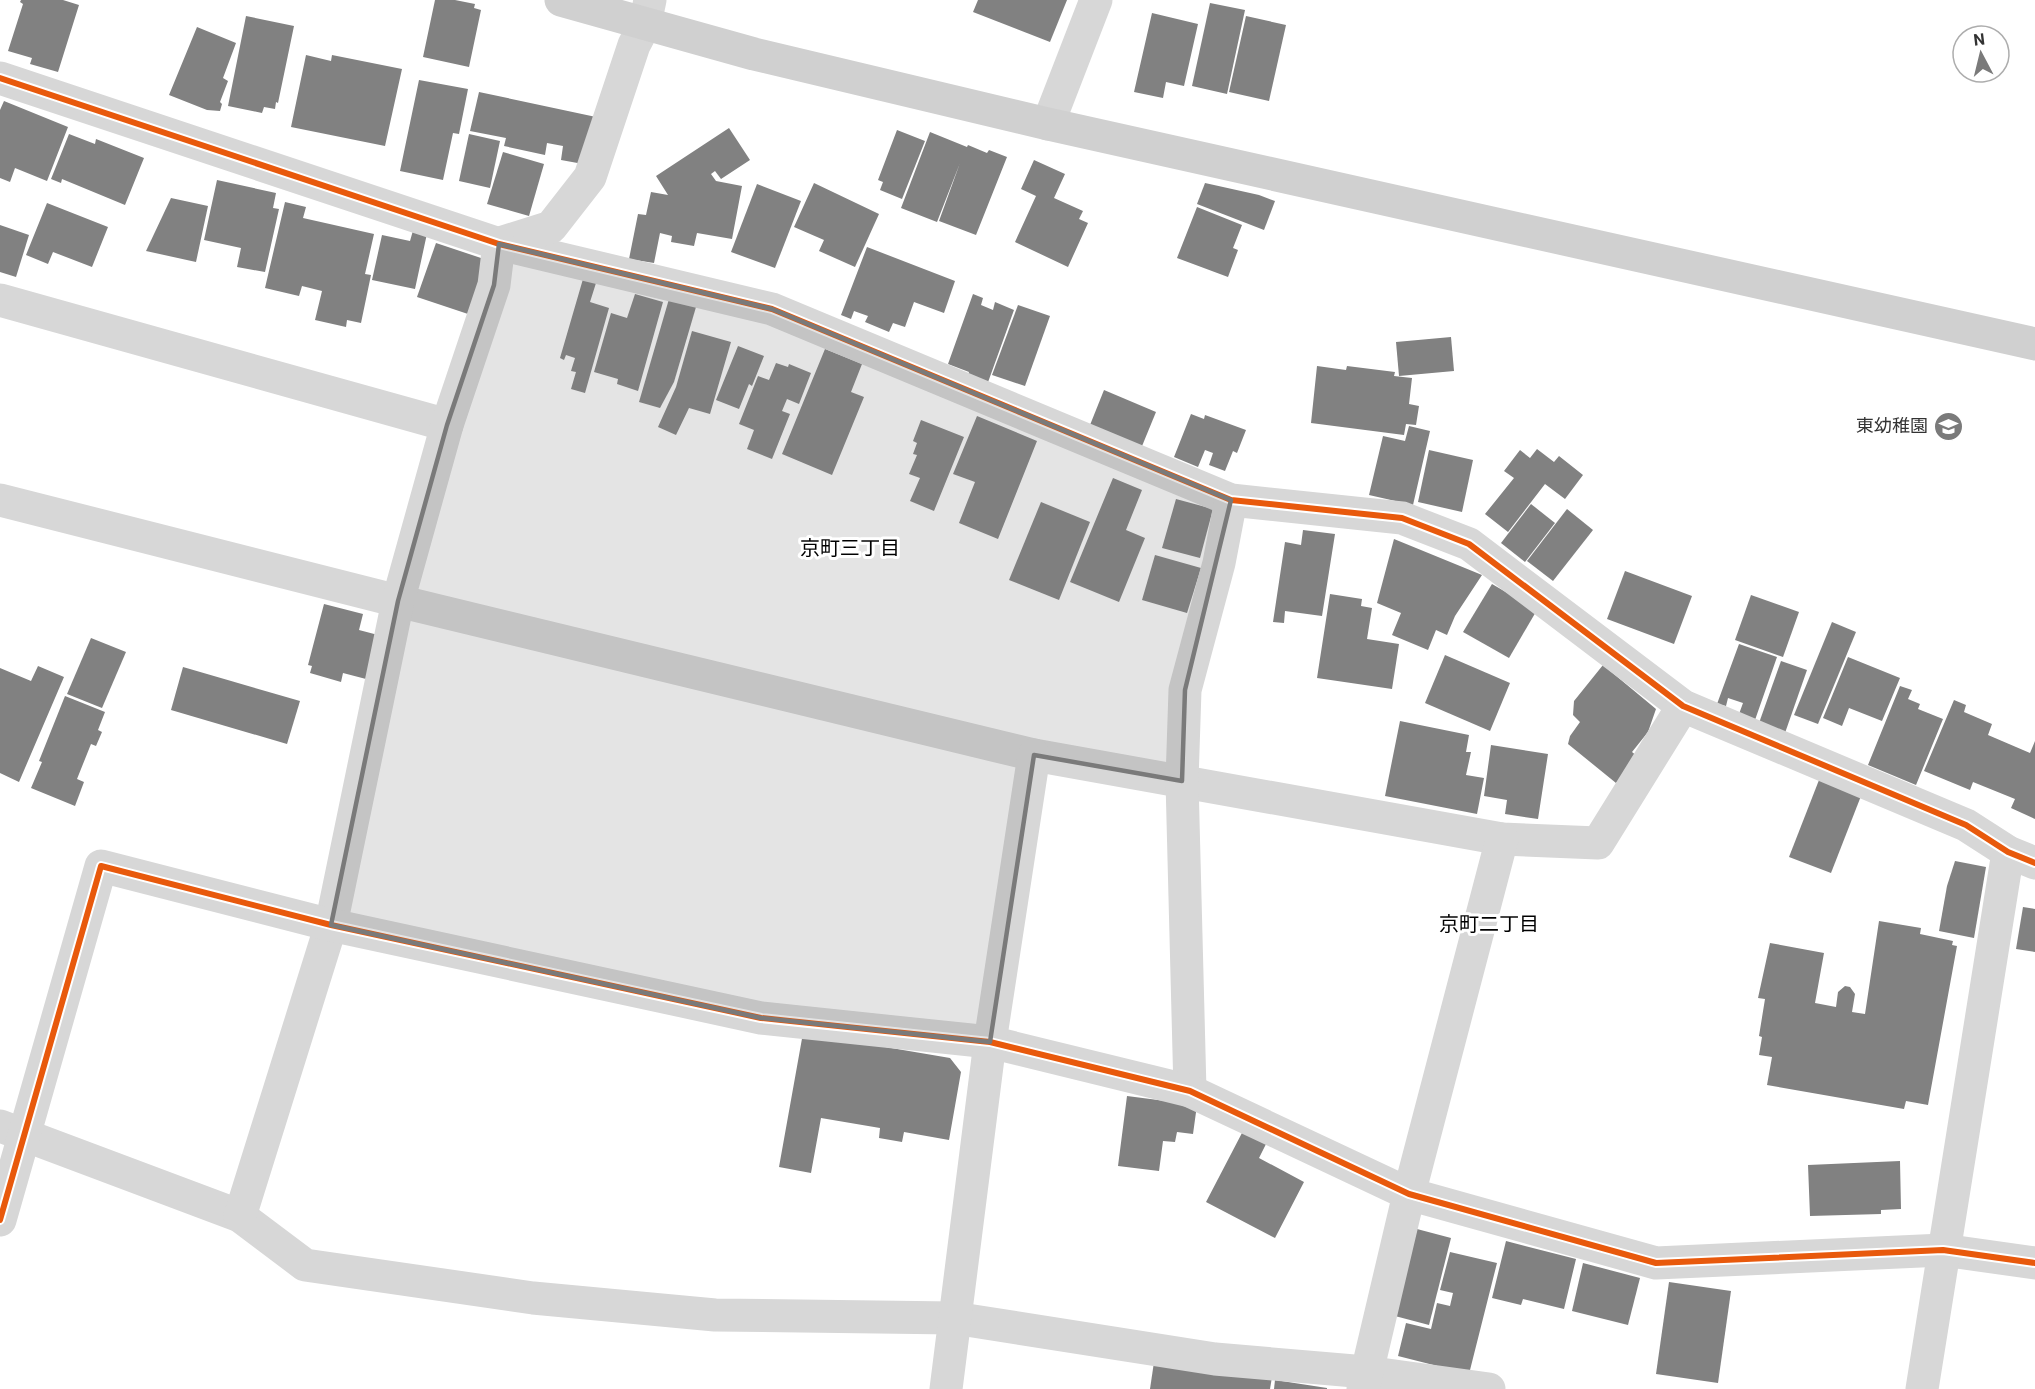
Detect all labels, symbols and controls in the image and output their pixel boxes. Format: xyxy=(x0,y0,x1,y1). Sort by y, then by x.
north arrow xyxy=(1951,24,2011,84)
text: N xyxy=(1972,29,1986,50)
school or university icon: 東幼稚園 xyxy=(1933,410,1965,442)
place label: 東幼稚園 xyxy=(1856,415,1928,436)
district label: 京町三丁目 xyxy=(800,536,900,560)
district label: 京町二丁目 xyxy=(1439,912,1539,936)

